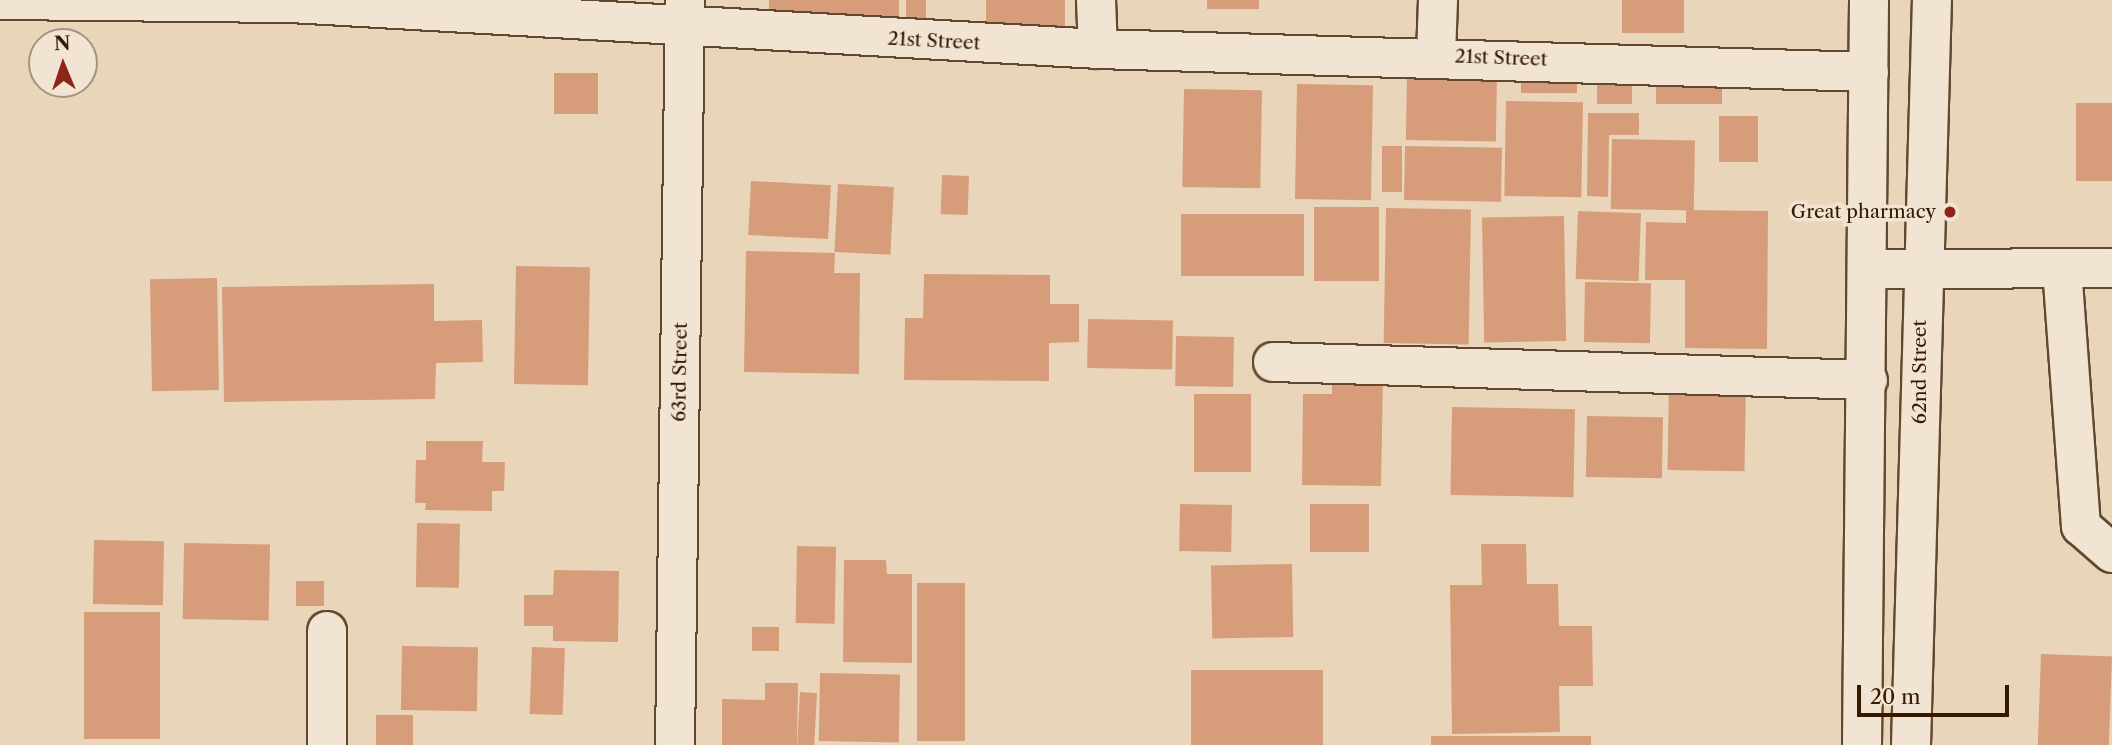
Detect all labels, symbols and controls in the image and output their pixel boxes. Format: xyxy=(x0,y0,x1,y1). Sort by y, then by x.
street label: 21st Street xyxy=(887,27,981,55)
north arrow xyxy=(28,28,98,98)
text: N xyxy=(54,32,71,55)
street label: 21st Street xyxy=(1454,45,1548,71)
place label: Great pharmacy xyxy=(1791,201,1936,223)
marker: Great pharmacy xyxy=(1942,204,1958,220)
street label: 62nd Street xyxy=(1909,320,1931,424)
street label: 63rd Street xyxy=(668,322,692,422)
scale bar xyxy=(1860,672,2012,716)
text: 20 m xyxy=(1870,684,1921,709)

